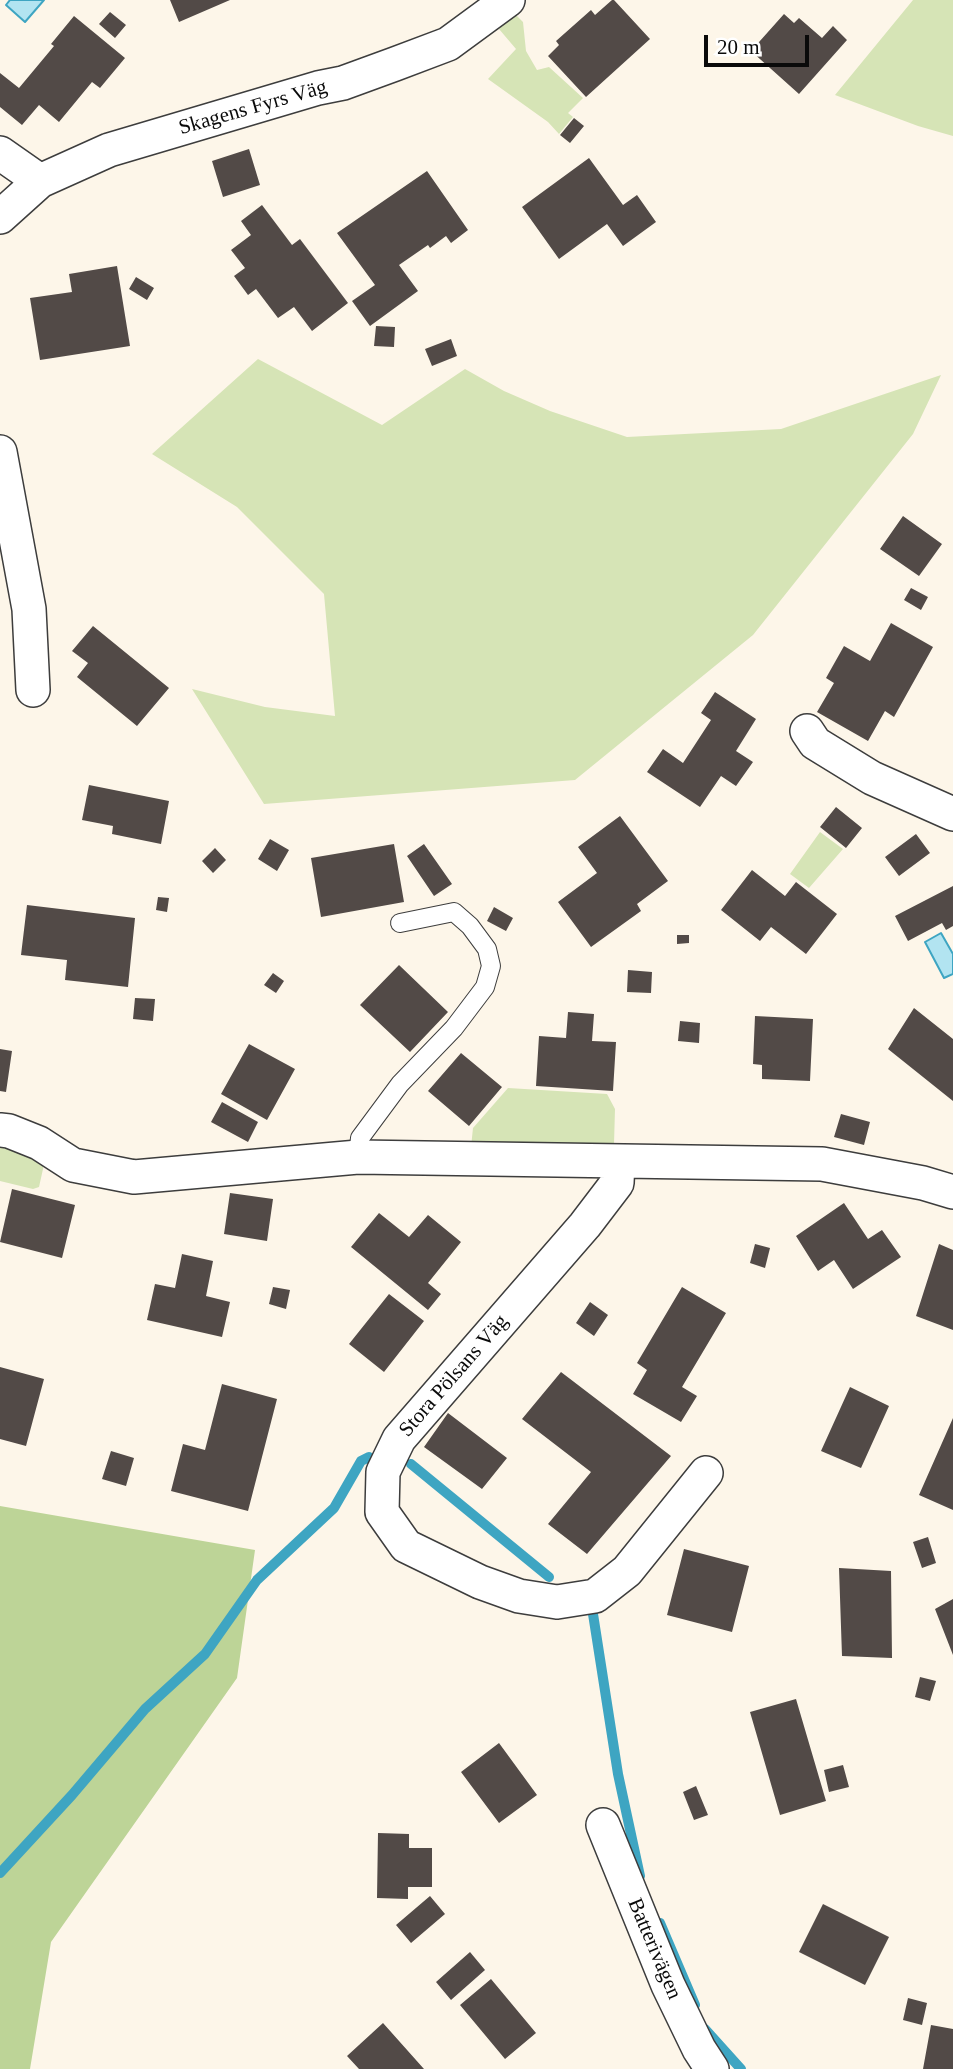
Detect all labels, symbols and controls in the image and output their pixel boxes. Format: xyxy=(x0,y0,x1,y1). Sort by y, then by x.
scale bar xyxy=(708,21,813,65)
text: 20 m xyxy=(717,35,760,59)
street label: Skagens Fyrs Väg xyxy=(176,75,330,141)
street label: Stora Pölsans Väg xyxy=(394,1310,514,1442)
street label: Batterivägen xyxy=(621,1895,687,2003)

